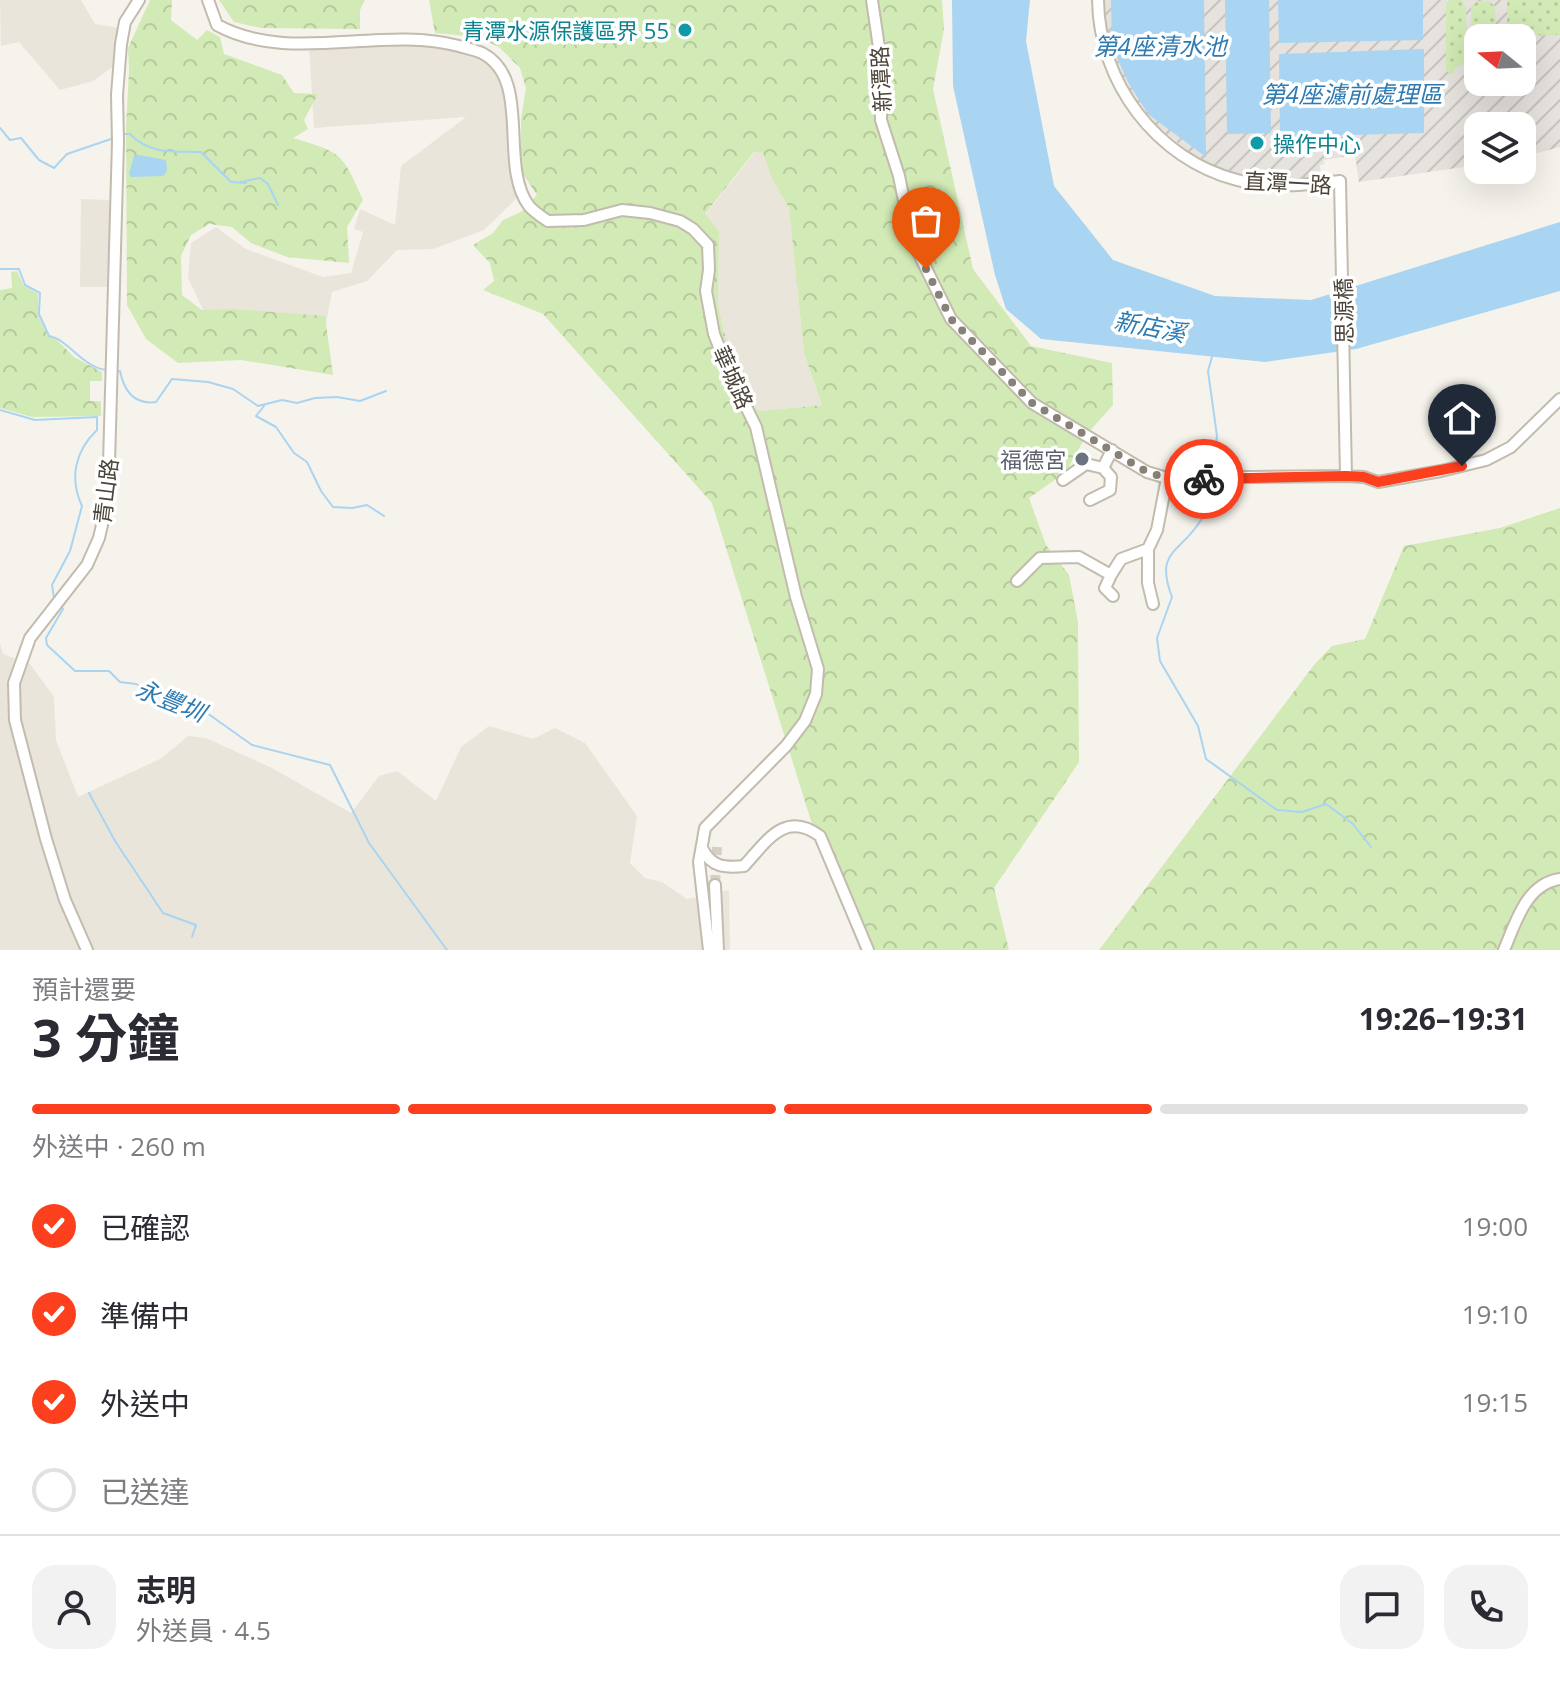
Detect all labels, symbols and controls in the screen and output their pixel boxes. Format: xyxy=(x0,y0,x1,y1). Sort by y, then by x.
place label: 青潭水源保護區界 55 xyxy=(462,15,669,45)
marker: 青潭水源保護區界 55 xyxy=(676,21,694,39)
north arrow xyxy=(1464,24,1536,96)
map controls xyxy=(1464,24,1536,184)
water label: 第4座清水池 xyxy=(1093,29,1230,62)
street label: 新潭路 xyxy=(863,45,897,113)
water label: 第4座濾前處理區 xyxy=(1261,77,1446,110)
button: layers xyxy=(1464,112,1536,184)
place label: 操作中心 xyxy=(1273,128,1361,158)
marker: 操作中心 xyxy=(1248,134,1266,152)
street label: 直潭一路 xyxy=(1243,165,1333,199)
pin xyxy=(892,187,960,269)
icon: bag xyxy=(904,199,948,243)
street label: 思源橋 xyxy=(1327,278,1359,344)
water label: 新店溪 xyxy=(1112,303,1191,350)
street label: 華城路 xyxy=(707,341,761,413)
pin xyxy=(1428,384,1496,466)
icon: home xyxy=(1440,396,1484,440)
courier xyxy=(1164,439,1244,519)
place label: 福德宮 xyxy=(1000,444,1066,474)
marker: 福德宮 xyxy=(1073,450,1091,468)
street label: 青山路 xyxy=(86,456,124,526)
icon: bike xyxy=(1182,457,1226,501)
water label: 永豐圳 xyxy=(131,671,213,730)
text: 預計還要 xyxy=(32,971,136,1007)
text: 19:26–19:31 xyxy=(1359,998,1528,1039)
text: 3 分鐘 xyxy=(32,1001,179,1072)
text: 外送中 · 260 m xyxy=(32,1128,206,1164)
icon: check xyxy=(32,1204,76,1248)
text: 已確認 xyxy=(100,1207,190,1248)
text: 19:00 xyxy=(1462,1208,1528,1244)
icon: check xyxy=(32,1292,76,1336)
text: 準備中 xyxy=(100,1295,190,1336)
text: 19:10 xyxy=(1462,1296,1528,1332)
icon: check xyxy=(32,1380,76,1424)
text: 外送中 xyxy=(100,1383,190,1424)
text: 19:15 xyxy=(1462,1384,1528,1420)
text: 已送達 xyxy=(100,1471,190,1512)
button: person xyxy=(32,1565,116,1649)
button: chat xyxy=(1340,1565,1424,1649)
button: phone xyxy=(1444,1565,1528,1649)
text: 志明 xyxy=(136,1569,196,1610)
text: 外送員 · 4.5 xyxy=(136,1612,271,1648)

